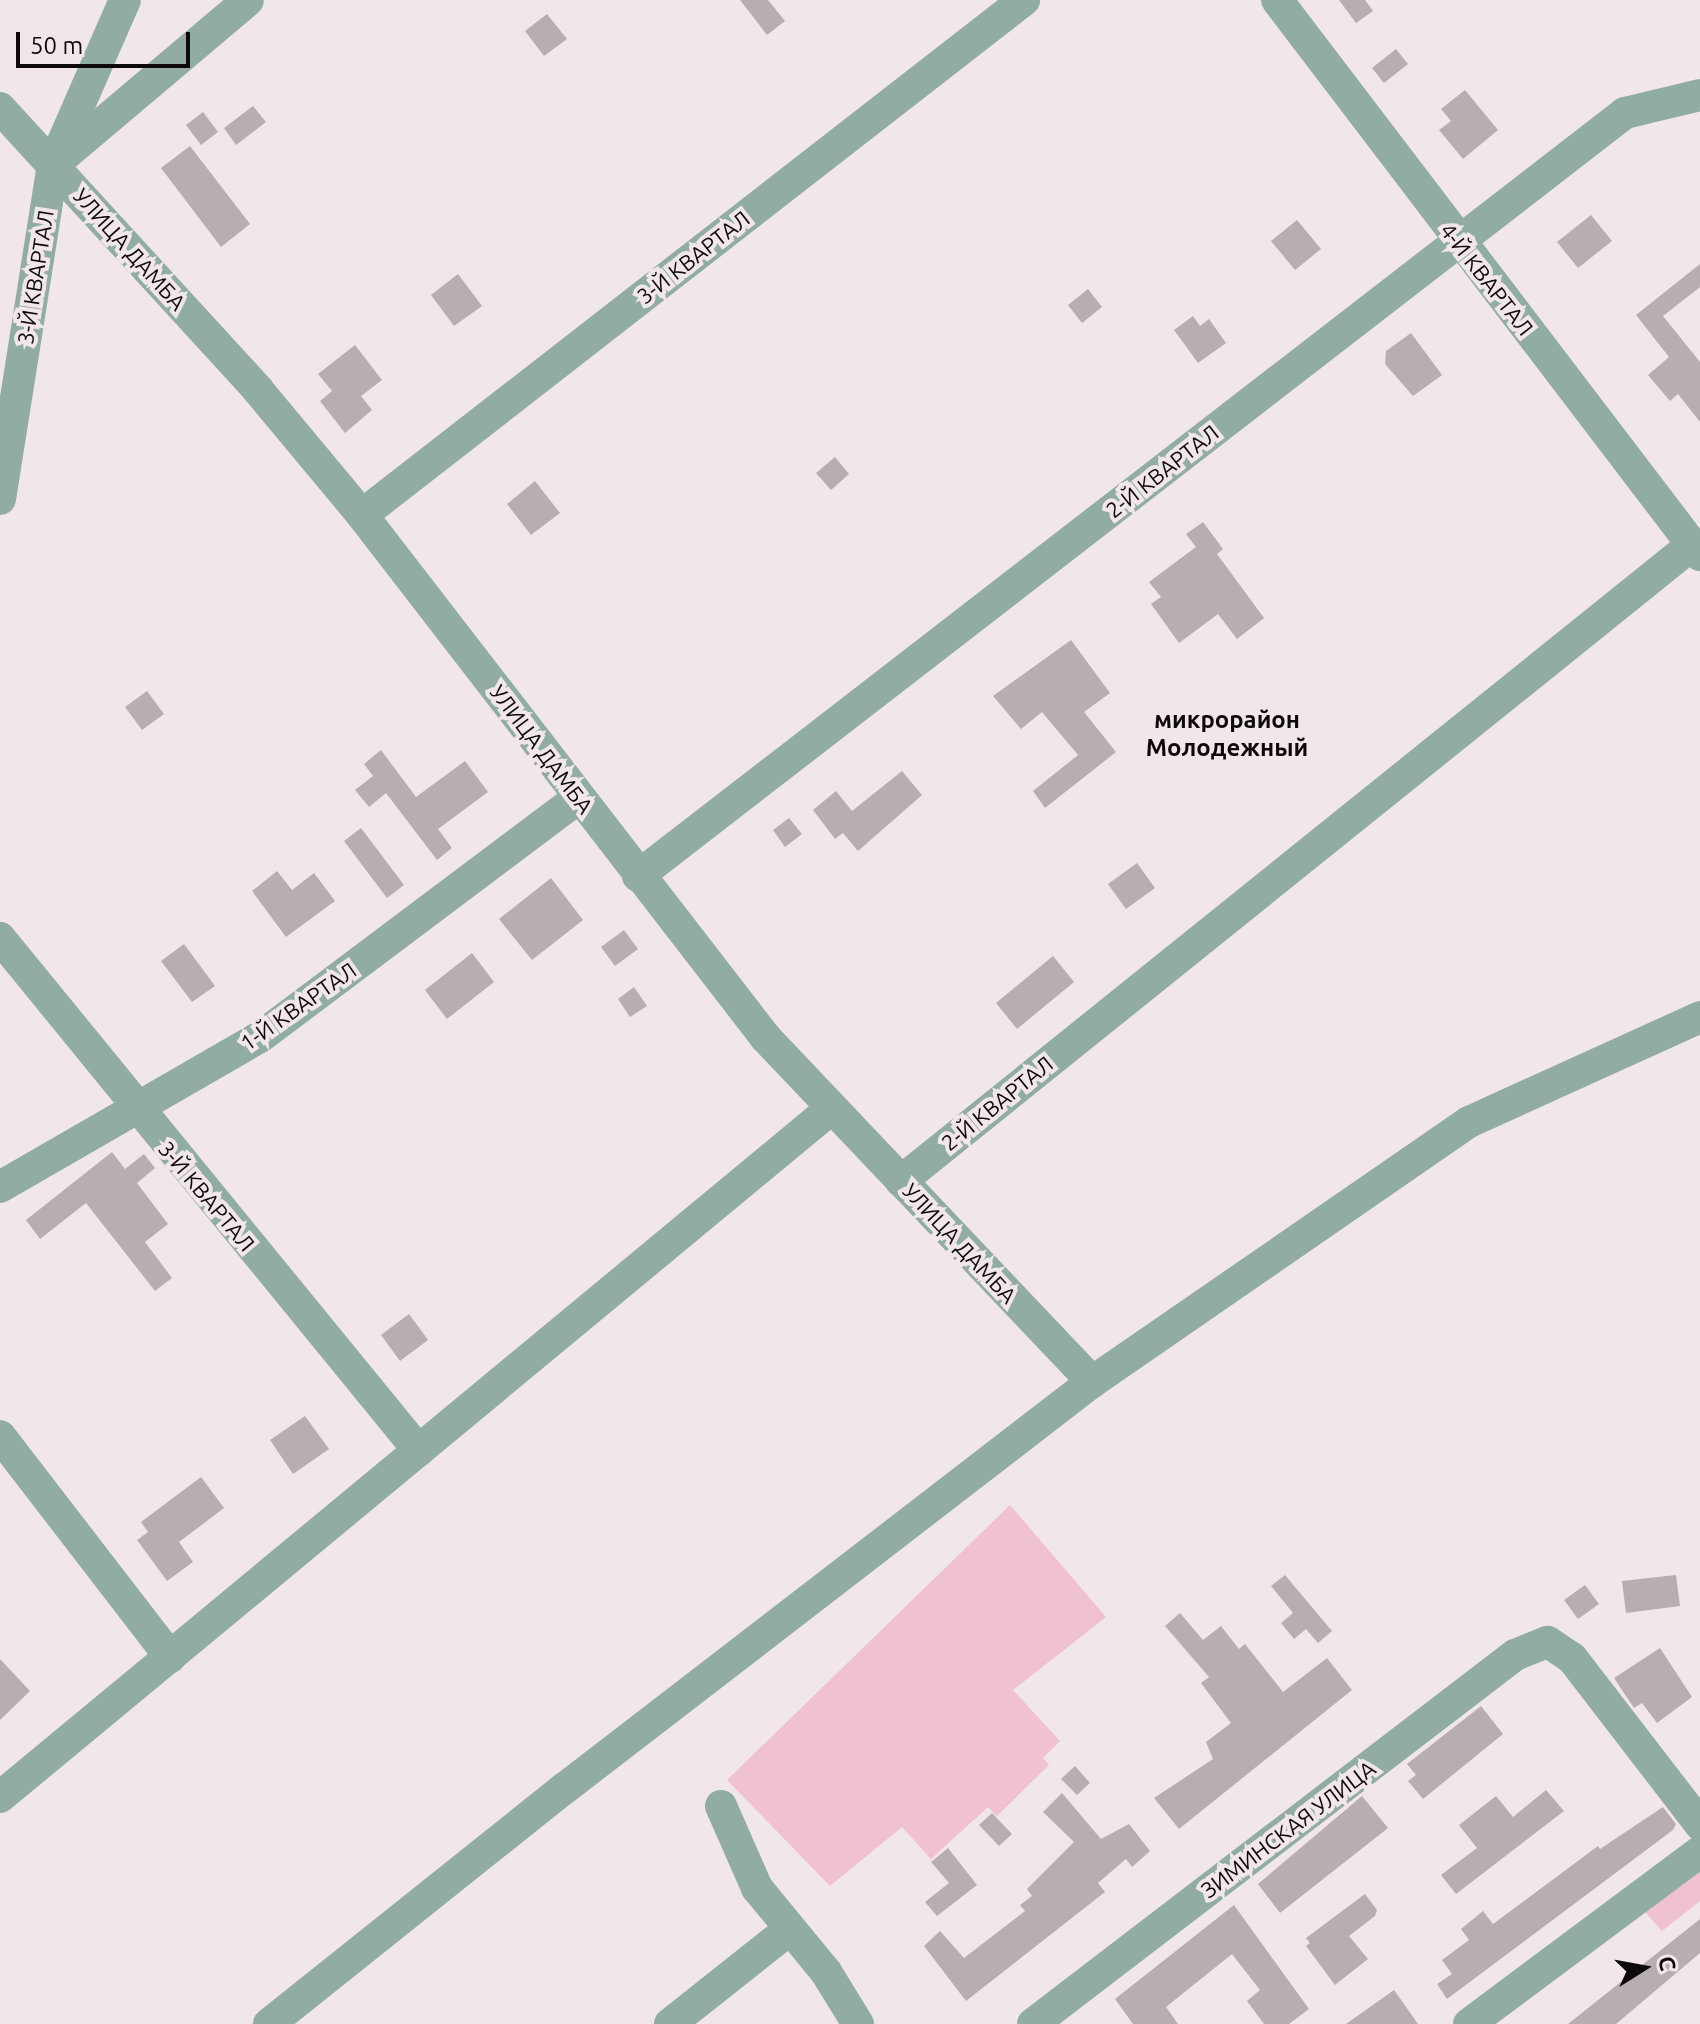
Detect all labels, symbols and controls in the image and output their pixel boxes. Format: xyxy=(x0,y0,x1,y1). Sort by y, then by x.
scale bar xyxy=(20,16,194,66)
text: 50 m xyxy=(30,32,83,59)
street label: УЛИЦА ДАМБА xyxy=(68,183,192,315)
street label: 3-Й КВАРТАЛ xyxy=(632,205,754,309)
street label: 3-Й КВАРТАЛ xyxy=(11,208,59,346)
street label: 4-Й КВАРТАЛ xyxy=(1435,218,1539,340)
street label: 2-Й КВАРТАЛ xyxy=(1101,419,1223,523)
street label: УЛИЦА ДАМБА xyxy=(485,679,599,819)
district label: микрорайон Молодежный xyxy=(1146,706,1308,762)
street label: 1-Й КВАРТАЛ xyxy=(235,956,361,1056)
street label: 2-Й КВАРТАЛ xyxy=(936,1050,1058,1156)
street label: 3-Й КВАРТАЛ xyxy=(153,1136,261,1256)
street label: УЛИЦА ДАМБА xyxy=(898,1177,1022,1309)
street label: ЗИМИНСКАЯ УЛИЦА xyxy=(1196,1755,1380,1903)
north arrow xyxy=(1604,1928,1684,2008)
text: С xyxy=(1654,1954,1682,1973)

